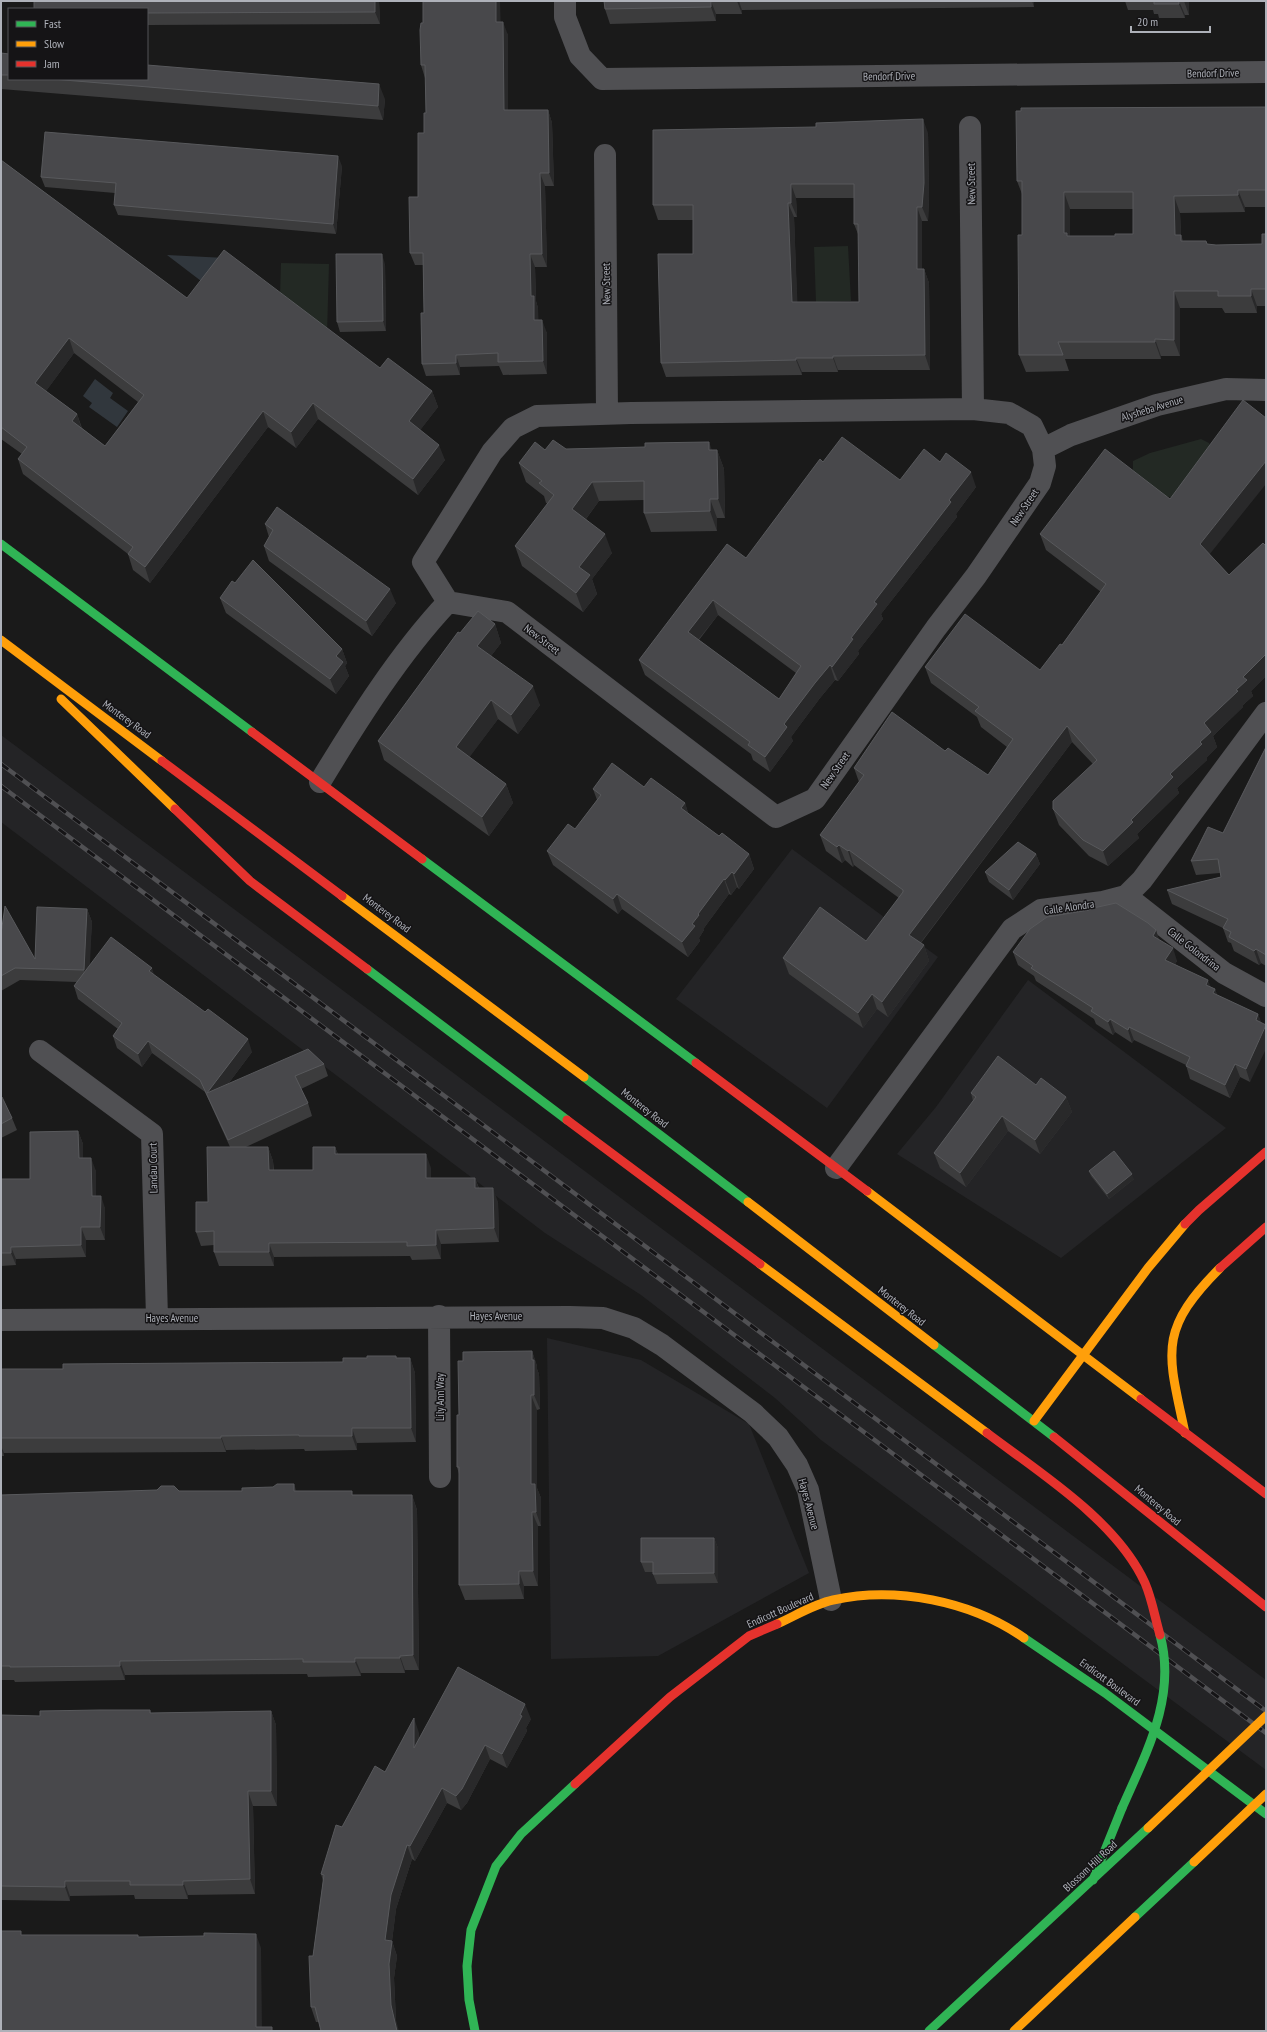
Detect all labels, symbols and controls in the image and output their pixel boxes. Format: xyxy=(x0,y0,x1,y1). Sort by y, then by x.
legend xyxy=(8,8,148,80)
scale bar xyxy=(1131,8,1210,34)
text: 20 m xyxy=(1137,14,1158,29)
text: Fast xyxy=(44,16,62,31)
text: Slow xyxy=(44,36,65,51)
text: Jam xyxy=(43,56,60,71)
street label: Bendorf Drive xyxy=(1187,66,1240,80)
street label: Bendorf Drive xyxy=(863,69,916,83)
street label: New Street xyxy=(964,163,978,205)
street label: New Street xyxy=(599,263,613,305)
street label: Alysheba Avenue xyxy=(1119,392,1185,424)
street label: New Street xyxy=(1007,486,1041,528)
street label: New Street xyxy=(521,621,563,657)
street label: Monterey Road xyxy=(100,697,154,741)
street label: New Street xyxy=(817,749,853,791)
street label: Monterey Road xyxy=(360,890,414,936)
street label: Calle Alondra xyxy=(1043,897,1095,917)
street label: Calle Golondrina xyxy=(1165,924,1223,974)
street label: Monterey Road xyxy=(618,1085,672,1131)
street label: Landau Court xyxy=(146,1143,160,1193)
street label: Monterey Road xyxy=(875,1283,929,1329)
street label: Hayes Avenue xyxy=(470,1309,523,1323)
street label: Hayes Avenue xyxy=(146,1311,199,1325)
street label: Lily Ann Way xyxy=(433,1372,447,1421)
street label: Hayes Avenue xyxy=(795,1477,823,1532)
street label: Monterey Road xyxy=(1132,1482,1184,1529)
street label: Endicott Boulevard xyxy=(744,1589,816,1631)
street label: Endicott Boulevard xyxy=(1077,1655,1143,1709)
street label: Blossom Hill Road xyxy=(1060,1837,1120,1895)

